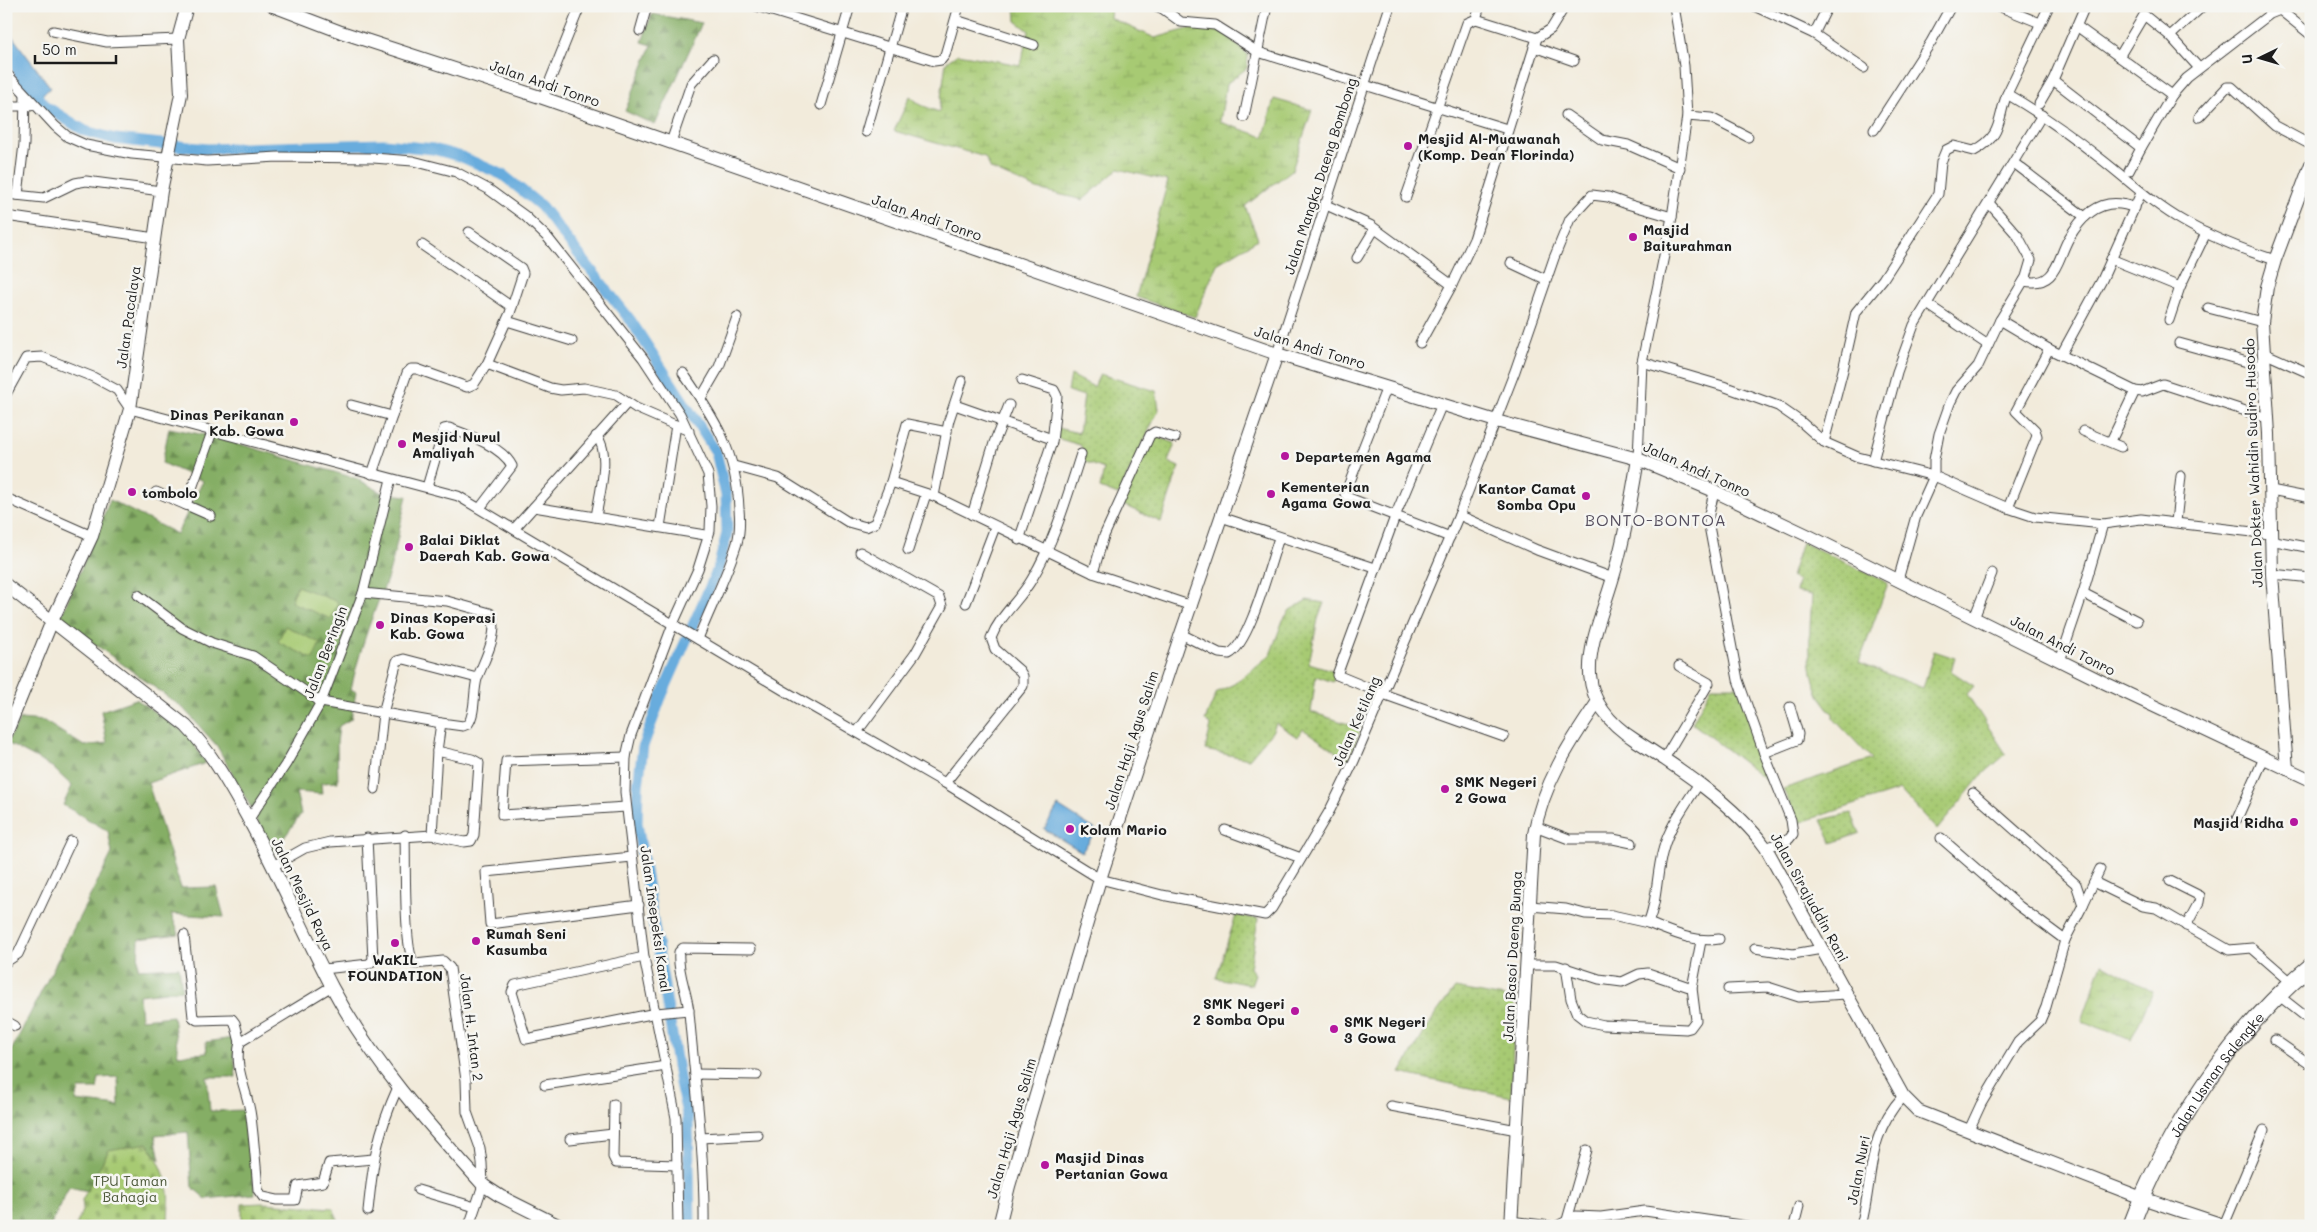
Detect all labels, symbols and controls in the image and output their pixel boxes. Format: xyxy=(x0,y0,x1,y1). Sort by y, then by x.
scale bar xyxy=(35,32,116,64)
north arrow xyxy=(2234,32,2284,82)
text: 50 m xyxy=(42,39,77,59)
text: U xyxy=(2237,53,2256,65)
street label: Jalan Andi Tonro xyxy=(487,55,603,111)
street label: Jalan Mangka Daeng Bombong xyxy=(1279,75,1361,277)
place label: Mesjid Al-Muawanah (Komp. Dean Florinda) xyxy=(1418,129,1574,164)
marker: Mesjid Al-Muawanah (Komp. Dean Florinda) xyxy=(1402,140,1414,152)
street label: Jalan Andi Tonro xyxy=(869,189,985,245)
place label: Masjid Baiturahman xyxy=(1643,220,1732,255)
marker: Masjid Baiturahman xyxy=(1627,231,1639,243)
street label: Jalan Pacalaya xyxy=(111,264,145,370)
street label: Jalan Andi Tonro xyxy=(1252,321,1368,373)
street label: Jalan Dokter Wahidin Sudiro Husodo xyxy=(2239,338,2267,588)
place label: Dinas Perikanan Kab. Gowa xyxy=(170,405,284,440)
marker: Dinas Perikanan Kab. Gowa xyxy=(288,416,300,428)
place label: Mesjid Nurul Amaliyah xyxy=(412,427,500,462)
street label: Jalan Andi Tonro xyxy=(1641,437,1753,501)
marker: Mesjid Nurul Amaliyah xyxy=(396,438,408,450)
place label: Departemen Agama xyxy=(1295,447,1432,466)
marker: Departemen Agama xyxy=(1279,450,1291,462)
place label: Kementerian Agama Gowa xyxy=(1281,477,1372,512)
place label: Kantor Camat Somba Opu xyxy=(1478,479,1576,514)
place label: tombolo xyxy=(142,483,198,502)
marker: tombolo xyxy=(126,486,138,498)
marker: Kementerian Agama Gowa xyxy=(1265,488,1277,500)
marker: Kantor Camat Somba Opu xyxy=(1580,490,1592,502)
district label: BONTO-BONTOA xyxy=(1585,509,1727,530)
place label: Balai Diklat Daerah Kab. Gowa xyxy=(419,530,550,565)
marker: Balai Diklat Daerah Kab. Gowa xyxy=(403,541,415,553)
street label: Jalan Beringin xyxy=(299,603,351,701)
place label: Dinas Koperasi Kab. Gowa xyxy=(390,608,496,643)
street label: Jalan Andi Tonro xyxy=(2007,610,2119,680)
marker: Dinas Koperasi Kab. Gowa xyxy=(374,619,386,631)
street label: Jalan Haji Agus Salim xyxy=(1100,668,1162,812)
street label: Jalan Ketilang xyxy=(1328,673,1384,769)
place label: SMK Negeri 2 Gowa xyxy=(1455,772,1537,807)
marker: SMK Negeri 2 Gowa xyxy=(1439,783,1451,795)
place label: Masjid Ridha xyxy=(2193,813,2284,832)
marker: Masjid Ridha xyxy=(2288,816,2300,828)
place label: Kolam Mario xyxy=(1080,820,1167,839)
marker: Kolam Mario xyxy=(1064,823,1076,835)
street label: Jalan Sirajuddin Rani xyxy=(1767,829,1853,965)
street label: Jalan Mesjid Raya xyxy=(267,834,339,954)
street label: Jalan Insepeksi Kanal xyxy=(636,845,676,993)
street label: Jalan Basoi Daeng Bunga xyxy=(1498,870,1526,1042)
place label: Rumah Seni Kasumba xyxy=(486,924,566,959)
marker: Rumah Seni Kasumba xyxy=(470,935,482,947)
marker: WaKIL FOUNDATI0N xyxy=(389,937,401,949)
place label: WaKIL FOUNDATI0N xyxy=(347,950,443,985)
street label: Jalan H. Intan 2 xyxy=(456,972,488,1082)
place label: SMK Negeri 2 Somba Opu xyxy=(1193,994,1285,1029)
marker: SMK Negeri 2 Somba Opu xyxy=(1289,1005,1301,1017)
street label: Jalan Usman Salengke xyxy=(2165,1008,2268,1140)
place label: SMK Negeri 3 Gowa xyxy=(1344,1012,1426,1047)
marker: SMK Negeri 3 Gowa xyxy=(1328,1023,1340,1035)
street label: Jalan Haji Agus Salim xyxy=(982,1056,1040,1200)
street label: Jalan Nuri xyxy=(1842,1134,1874,1206)
place label: Masjid Dinas Pertanian Gowa xyxy=(1055,1148,1169,1183)
marker: Masjid Dinas Pertanian Gowa xyxy=(1039,1159,1051,1171)
park label: TPU Taman Bahagia xyxy=(93,1171,167,1206)

